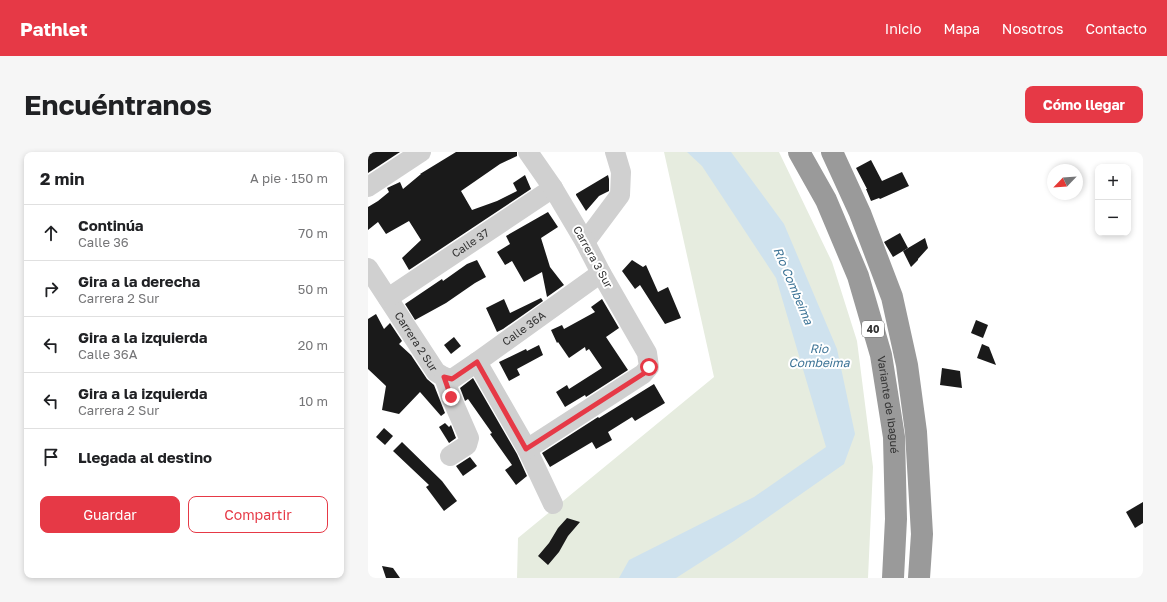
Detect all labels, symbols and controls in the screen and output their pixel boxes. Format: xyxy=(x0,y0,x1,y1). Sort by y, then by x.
text: Pathlet xyxy=(20,17,88,40)
text: Inicio xyxy=(885,20,921,37)
text: Mapa xyxy=(943,20,980,37)
text: Nosotros xyxy=(1002,20,1063,37)
text: Contacto xyxy=(1085,20,1147,37)
button: Cómo llegar xyxy=(1025,86,1143,123)
text: Encuéntranos xyxy=(24,88,212,121)
north arrow xyxy=(1047,164,1083,200)
map controls xyxy=(1095,164,1131,236)
button: + xyxy=(1095,164,1131,200)
text: 2 min xyxy=(40,168,84,189)
text: A pie · 150 m xyxy=(250,170,328,186)
button: − xyxy=(1095,200,1131,236)
text: Continúa xyxy=(78,216,144,234)
icon: ahead xyxy=(40,222,62,244)
street label: Carrera 3 Sur xyxy=(571,223,616,291)
text: 70 m xyxy=(298,225,328,241)
street label: Calle 37 xyxy=(449,226,491,260)
text: Calle 36 xyxy=(78,234,129,250)
water label: Río Combeima xyxy=(770,245,817,328)
text: Gira a la derecha xyxy=(78,272,200,290)
icon: right xyxy=(40,278,62,300)
text: 50 m xyxy=(298,281,328,297)
text: Carrera 2 Sur xyxy=(78,290,159,306)
street label: Calle 36A xyxy=(499,308,548,348)
street label: Carrera 2 Sur xyxy=(392,309,441,374)
road number: 40 xyxy=(862,321,884,337)
text: Gira a la izquierda xyxy=(78,328,208,346)
icon: left xyxy=(40,334,62,356)
text: 20 m xyxy=(298,337,328,353)
water label: Rio Combeima xyxy=(789,341,851,370)
text: Calle 36A xyxy=(78,346,137,362)
street label: Variante de Ibagué xyxy=(875,355,901,454)
route start xyxy=(640,358,658,376)
text: Gira a la izquierda xyxy=(78,384,208,402)
route end xyxy=(442,388,460,406)
icon: left xyxy=(40,390,62,412)
text: 10 m xyxy=(299,393,328,409)
text: Carrera 2 Sur xyxy=(78,402,159,418)
icon: arrive xyxy=(40,446,62,468)
text: Llegada al destino xyxy=(78,448,212,466)
button: Guardar xyxy=(40,496,180,533)
button: Compartir xyxy=(188,496,328,533)

